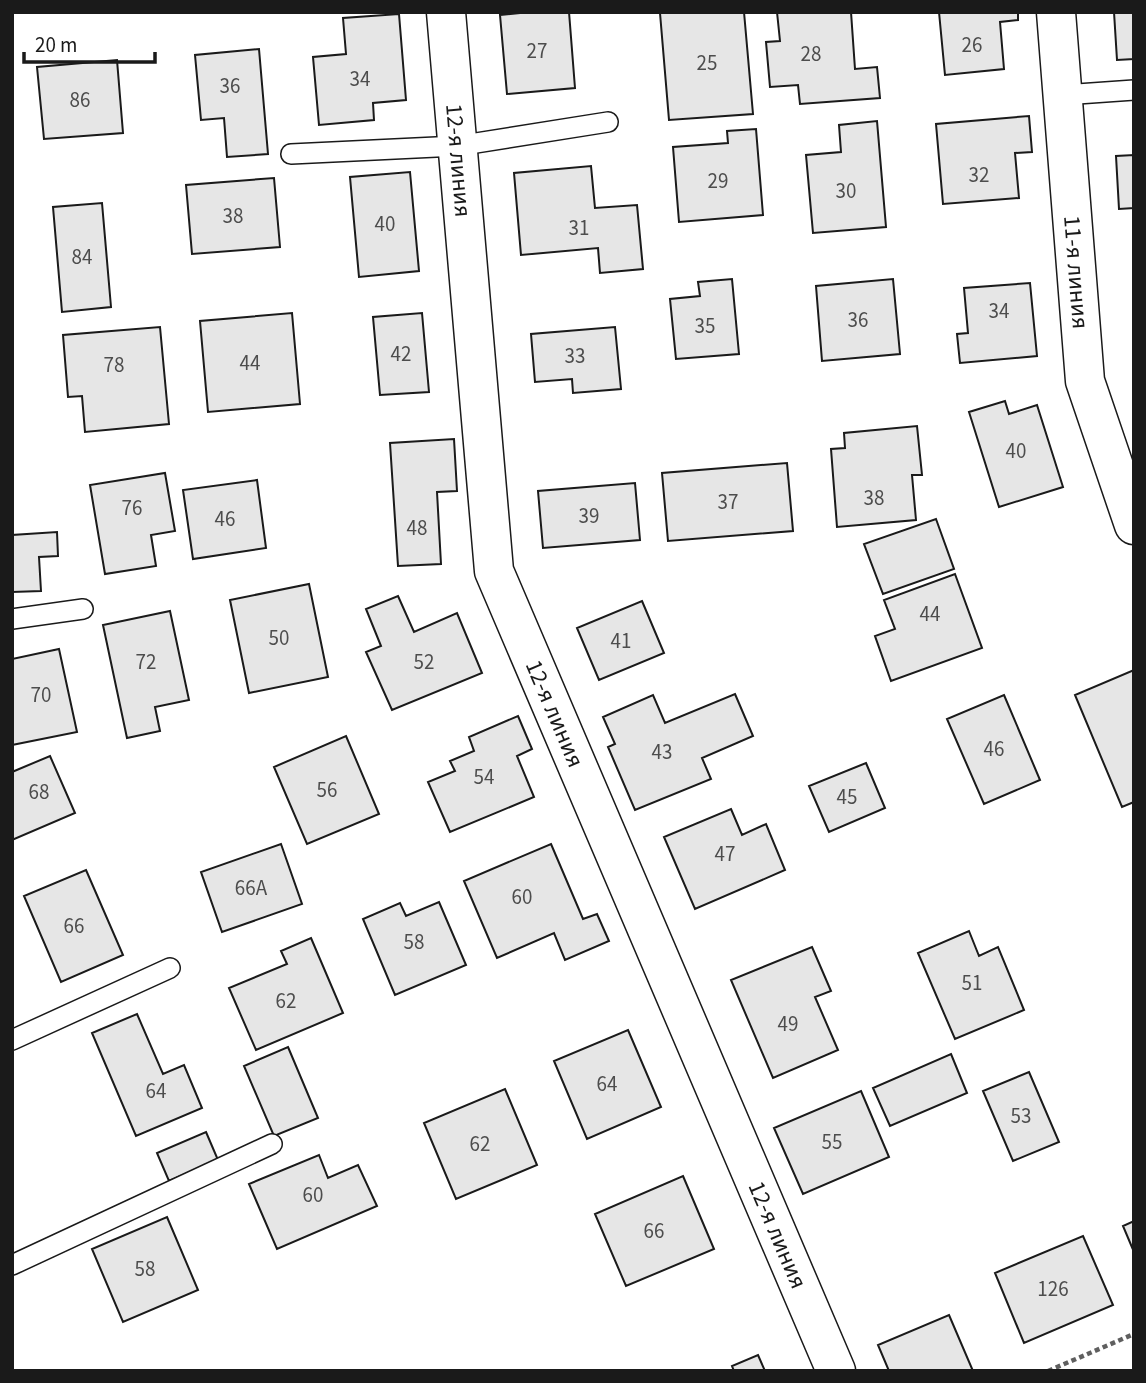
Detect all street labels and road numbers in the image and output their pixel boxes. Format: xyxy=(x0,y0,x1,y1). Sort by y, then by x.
street label: 12-я линия xyxy=(436,102,481,219)
street label: 11-я линия xyxy=(1055,214,1098,330)
street label: 12-я линия xyxy=(516,654,593,773)
street label: 12-я линия xyxy=(739,1176,816,1294)

